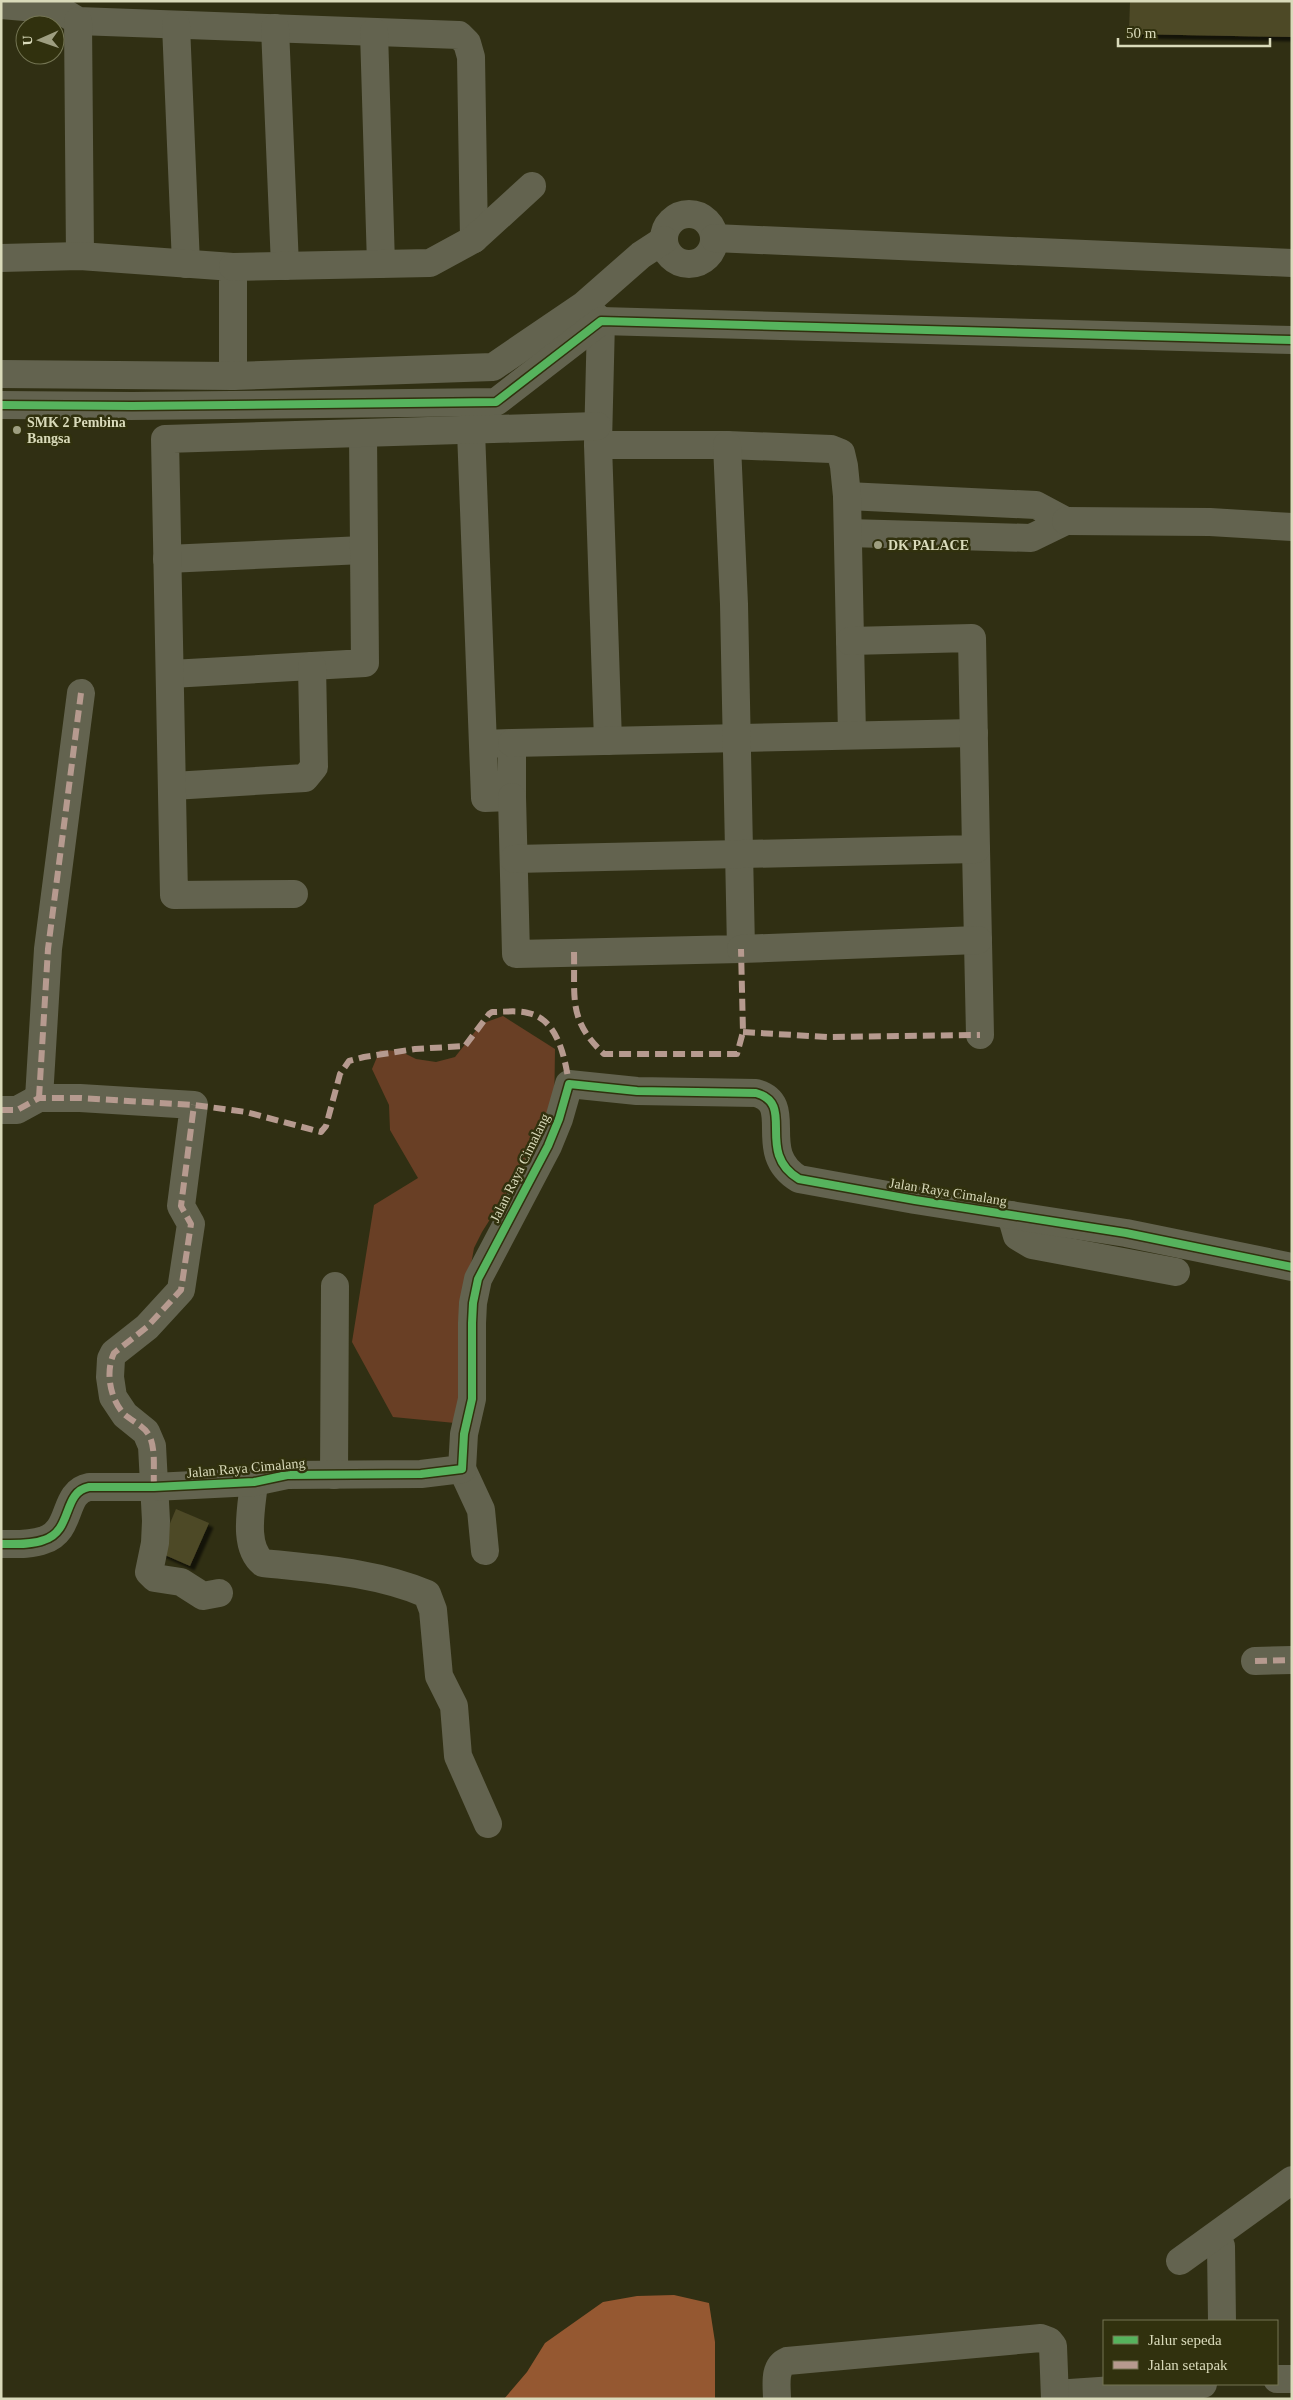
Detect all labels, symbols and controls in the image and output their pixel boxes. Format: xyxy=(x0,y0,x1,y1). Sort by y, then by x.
north arrow xyxy=(15,15,65,65)
scale bar xyxy=(1118,15,1270,47)
text: 50 m xyxy=(1126,25,1157,41)
text: U xyxy=(20,35,35,46)
place label: SMK 2 Pembina Bangsa xyxy=(27,415,126,446)
marker: SMK 2 Pembina Bangsa xyxy=(11,424,23,436)
place label: DK PALACE xyxy=(888,538,969,553)
marker: DK PALACE xyxy=(872,539,884,551)
street label: Jalan Raya Cimalang xyxy=(487,1111,553,1225)
street label: Jalan Raya Cimalang xyxy=(888,1175,1008,1209)
street label: Jalan Raya Cimalang xyxy=(186,1455,306,1481)
legend xyxy=(1103,2320,1278,2385)
text: Jalur sepeda xyxy=(1148,2332,1222,2348)
text: Jalan setapak xyxy=(1148,2357,1228,2373)

